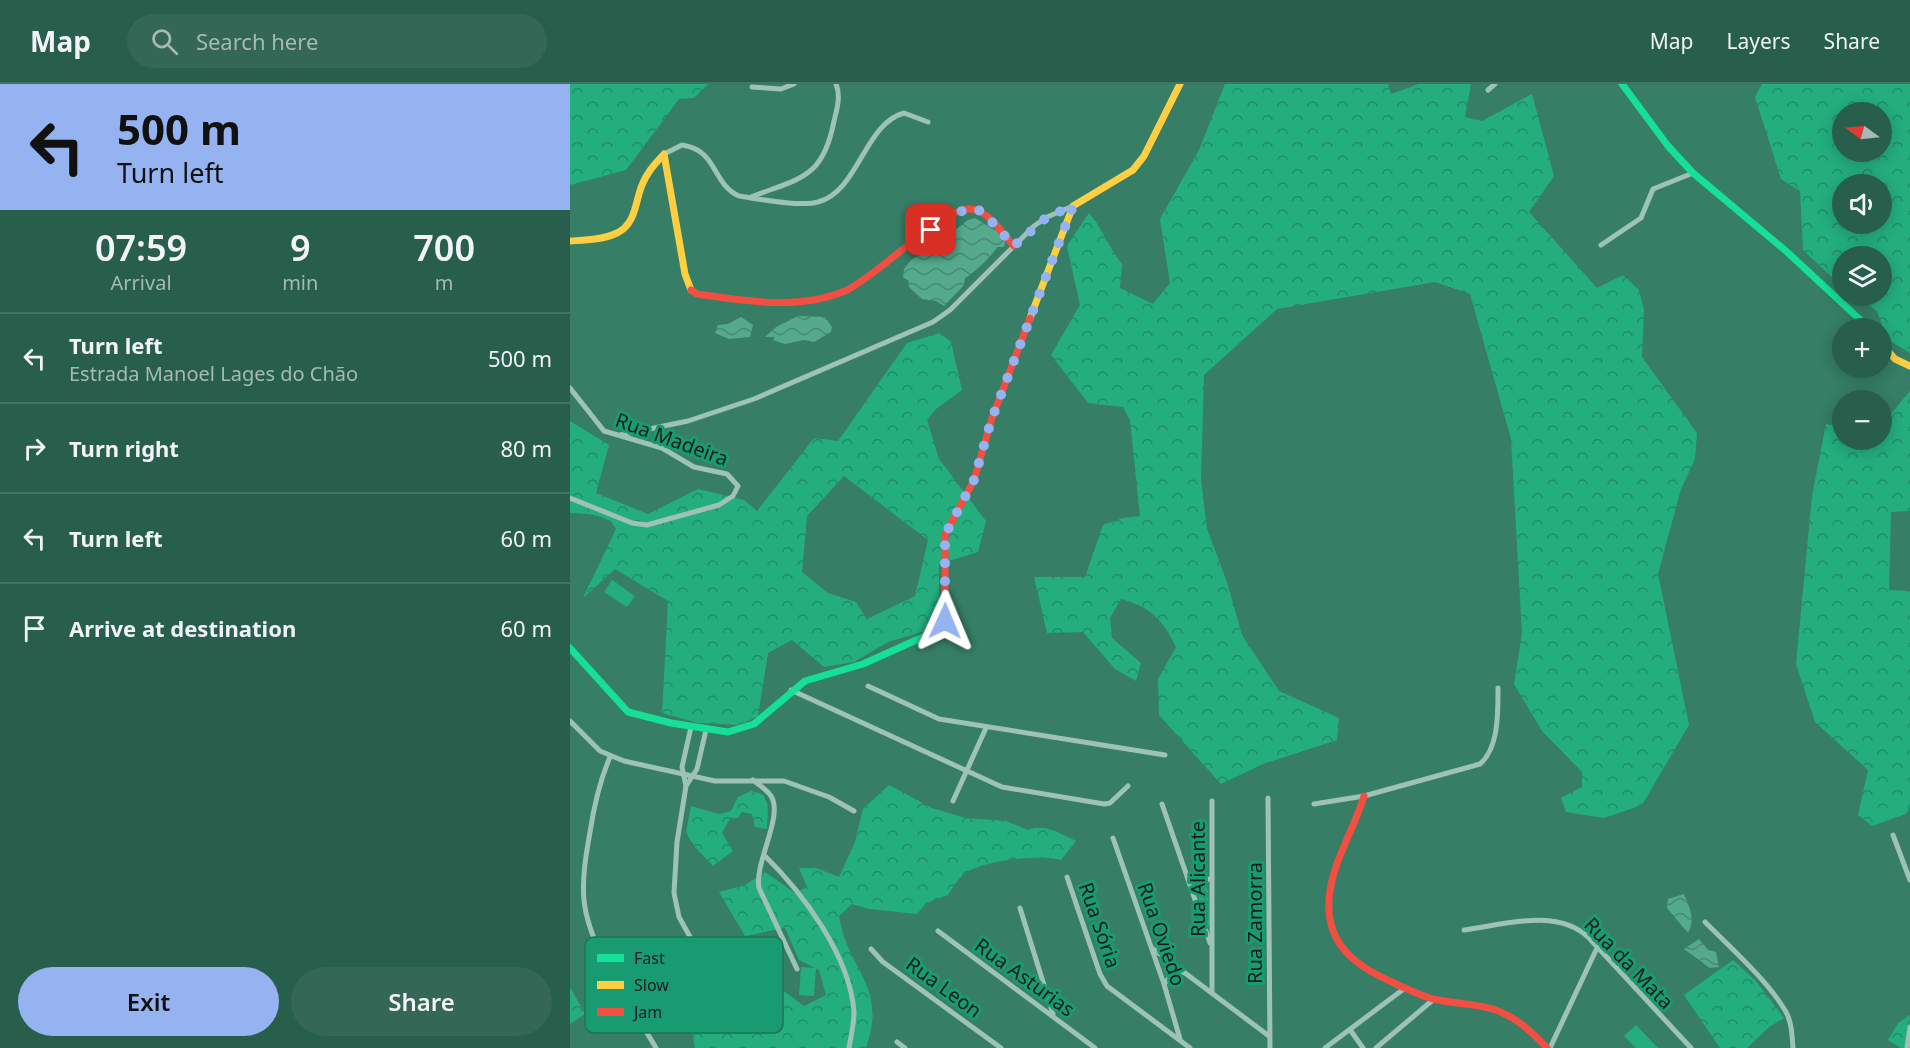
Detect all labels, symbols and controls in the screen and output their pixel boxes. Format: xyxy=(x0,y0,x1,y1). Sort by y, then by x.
search box xyxy=(127,14,547,68)
text: Map xyxy=(30,22,91,60)
icon: search xyxy=(148,25,181,58)
text: Search here xyxy=(196,26,318,56)
text: Map xyxy=(1650,27,1694,55)
text: Layers xyxy=(1727,27,1791,55)
text: Share xyxy=(1824,27,1880,55)
text: 500 m xyxy=(117,100,241,157)
north arrow xyxy=(1832,102,1892,162)
map controls xyxy=(1832,102,1892,450)
icon: left xyxy=(18,108,96,186)
text: Turn left xyxy=(117,154,223,191)
button: sound xyxy=(1832,174,1892,234)
pin xyxy=(905,204,956,255)
icon: arrive xyxy=(914,213,947,246)
text: 07:59 xyxy=(95,223,187,272)
text: 9 xyxy=(290,223,311,272)
text: 700 xyxy=(413,223,475,272)
button: layers xyxy=(1832,246,1892,306)
text: Arrival xyxy=(111,269,172,296)
text: min xyxy=(282,269,318,296)
text: m xyxy=(435,269,454,296)
button: + xyxy=(1832,318,1892,378)
text: Turn left xyxy=(69,330,163,360)
icon: left xyxy=(18,342,51,375)
text: 500 m xyxy=(488,343,552,373)
text: Estrada Manoel Lages do Chão xyxy=(69,360,358,387)
button: − xyxy=(1832,390,1892,450)
street label: Rua Madeira xyxy=(612,406,732,472)
icon: right xyxy=(18,432,51,465)
text: Turn right xyxy=(69,433,179,463)
text: 80 m xyxy=(501,433,552,463)
icon: left xyxy=(18,522,51,555)
text: Turn left xyxy=(69,523,163,553)
text: 60 m xyxy=(501,523,552,553)
position arrow xyxy=(913,589,977,653)
icon: arrive xyxy=(18,612,51,645)
text: Arrive at destination xyxy=(69,613,296,643)
text: 60 m xyxy=(501,613,552,643)
street label: Rua Alicante xyxy=(1184,821,1211,937)
street label: Rua Zamorra xyxy=(1241,862,1268,984)
street label: Rua Sória xyxy=(1073,879,1127,971)
street label: Rua Oviedo xyxy=(1132,879,1192,989)
street label: Rua da Mata xyxy=(1578,911,1680,1015)
street label: Rua Asturias xyxy=(970,932,1080,1022)
legend xyxy=(585,937,783,1033)
text: Fast xyxy=(634,947,665,969)
street label: Rua Leon xyxy=(901,950,987,1024)
button: Exit xyxy=(18,967,279,1036)
button: Share xyxy=(291,967,552,1036)
text: Slow xyxy=(634,974,669,996)
text: Jam xyxy=(632,1001,662,1023)

